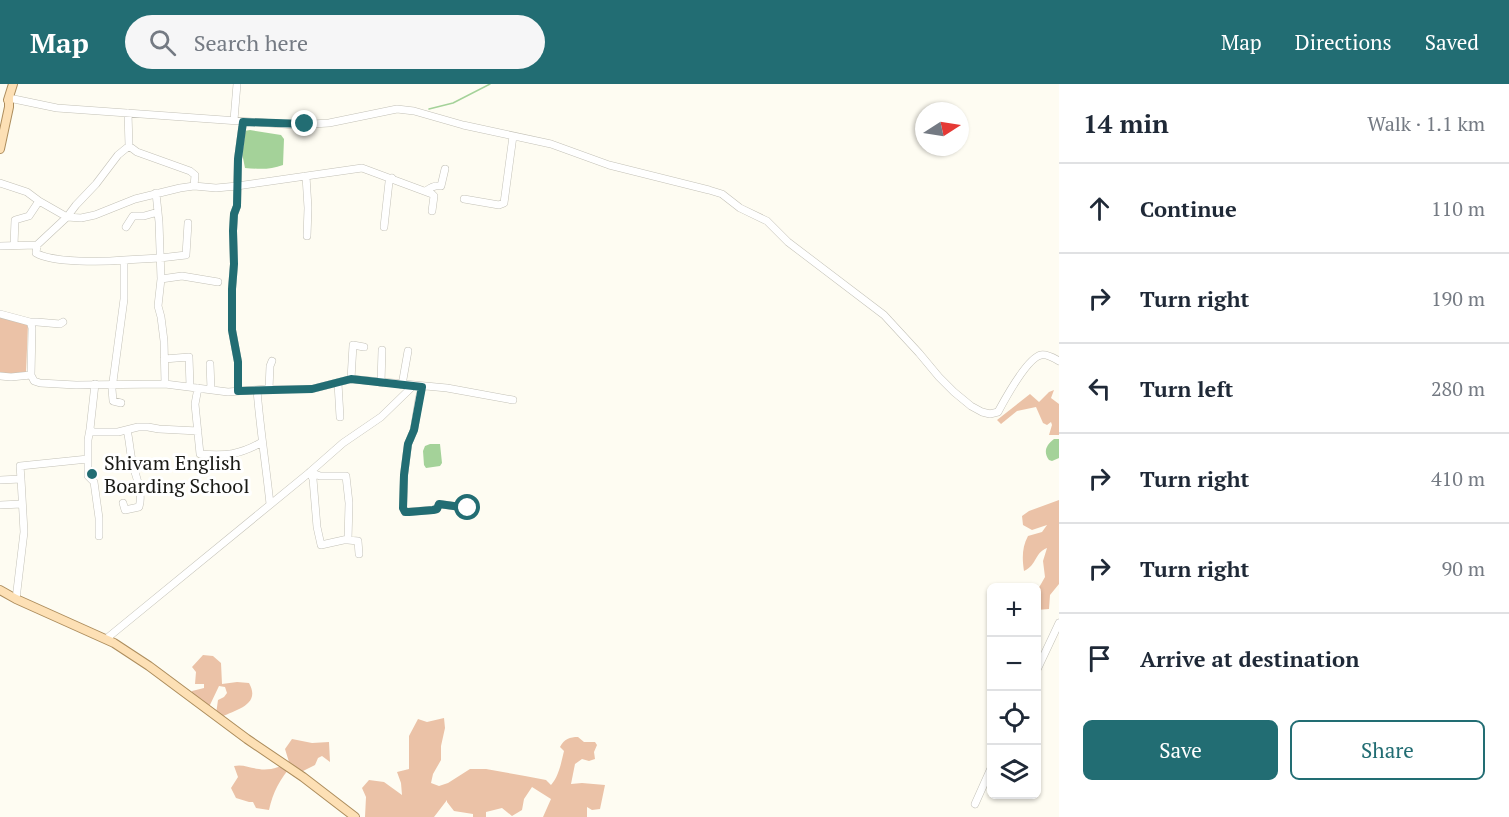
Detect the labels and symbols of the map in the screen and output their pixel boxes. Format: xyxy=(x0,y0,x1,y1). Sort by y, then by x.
north arrow xyxy=(915,102,969,156)
route end xyxy=(291,110,317,136)
place label: Shivam English Boarding School xyxy=(104,449,249,499)
marker: Shivam English Boarding School xyxy=(85,467,99,481)
route start xyxy=(454,494,480,520)

